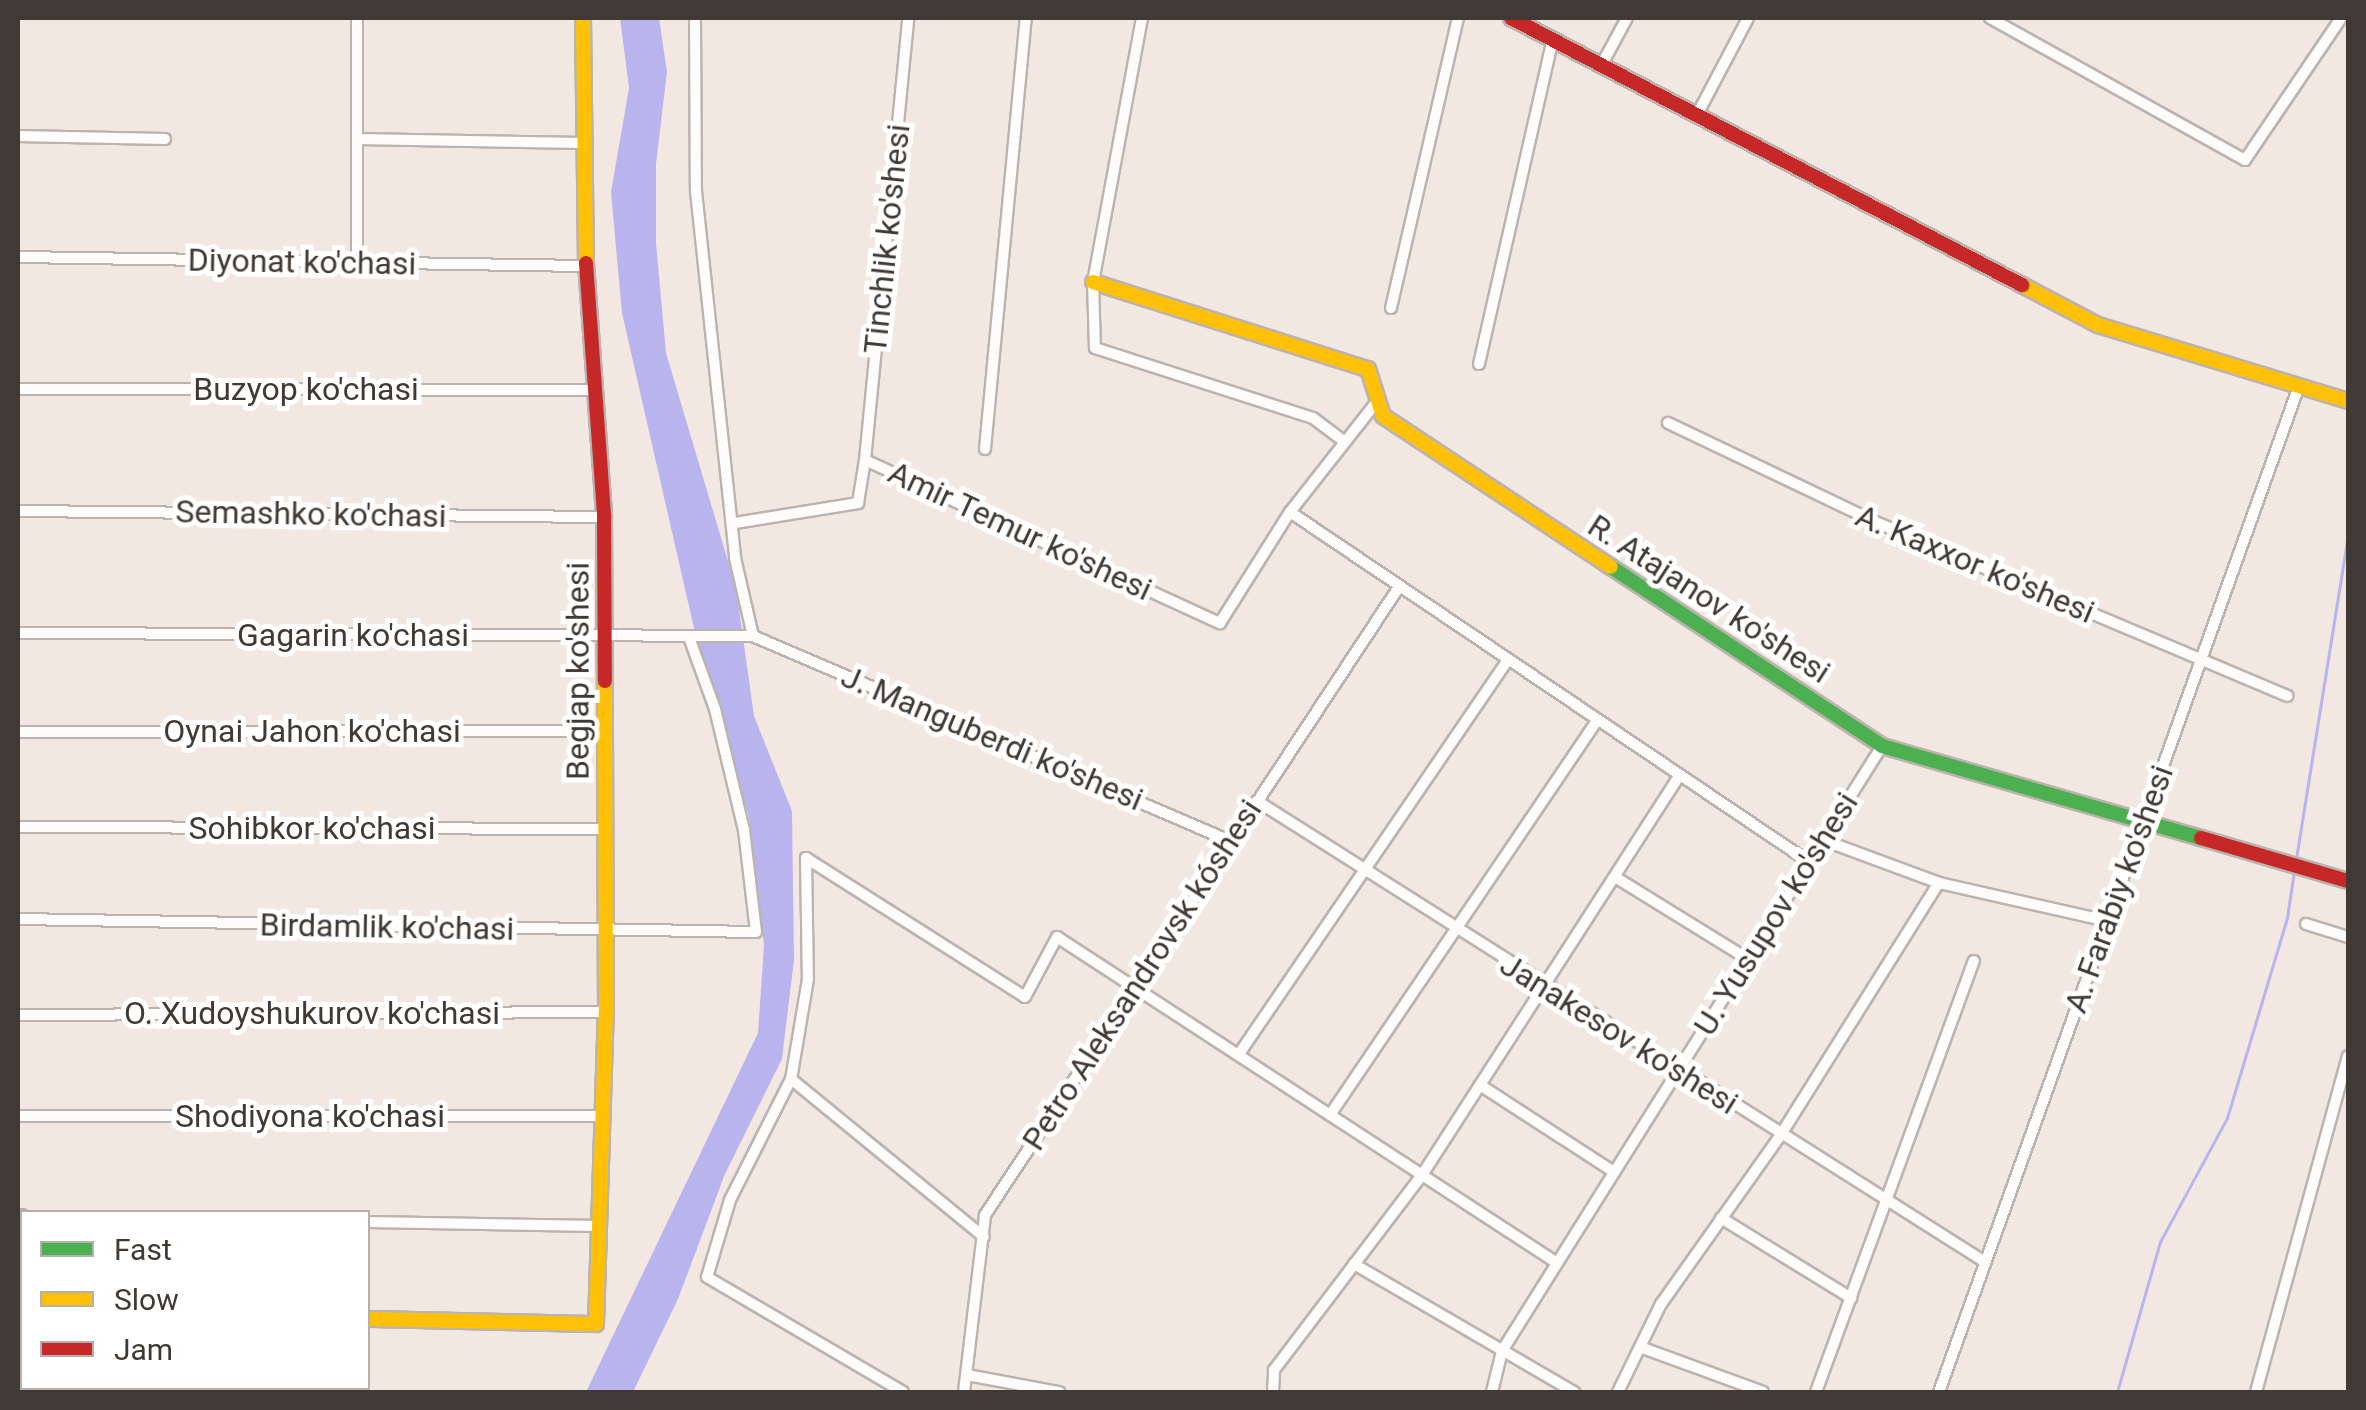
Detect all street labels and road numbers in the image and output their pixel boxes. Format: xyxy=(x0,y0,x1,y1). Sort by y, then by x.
street label: Tinchlik ko'shesi xyxy=(856,122,918,356)
street label: Diyonat ko'chasi xyxy=(187,241,417,283)
street label: Buzyop ko'chasi xyxy=(193,370,419,408)
street label: Amir Temur ko'shesi xyxy=(882,453,1158,609)
street label: Semashko ko'chasi xyxy=(175,492,447,536)
street label: A. Kaxxor ko'shesi xyxy=(1850,496,2100,632)
street label: R. Atajanov ko'shesi xyxy=(1581,506,1837,692)
street label: Begjap ko'shesi xyxy=(559,562,597,780)
street label: Gagarin ko'chasi xyxy=(237,616,469,654)
street label: J. Manguberdi ko'shesi xyxy=(835,657,1149,819)
street label: Oynai Jahon ko'chasi xyxy=(163,712,461,750)
street label: A. Farabiy ko'shesi xyxy=(2056,760,2182,1018)
street label: U. Yusupov ko'shesi xyxy=(1686,786,1866,1042)
street label: Petro Aleksandrovsk kóshesi xyxy=(1014,793,1270,1157)
street label: Sohibkor ko'chasi xyxy=(189,809,435,847)
street label: Birdamlik ko'chasi xyxy=(259,906,515,948)
street label: Janakesov ko'shesi xyxy=(1493,945,1745,1123)
street label: O. Xudoyshukurov ko'chasi xyxy=(124,994,500,1032)
street label: Shodiyona ko'chasi xyxy=(175,1097,445,1135)

